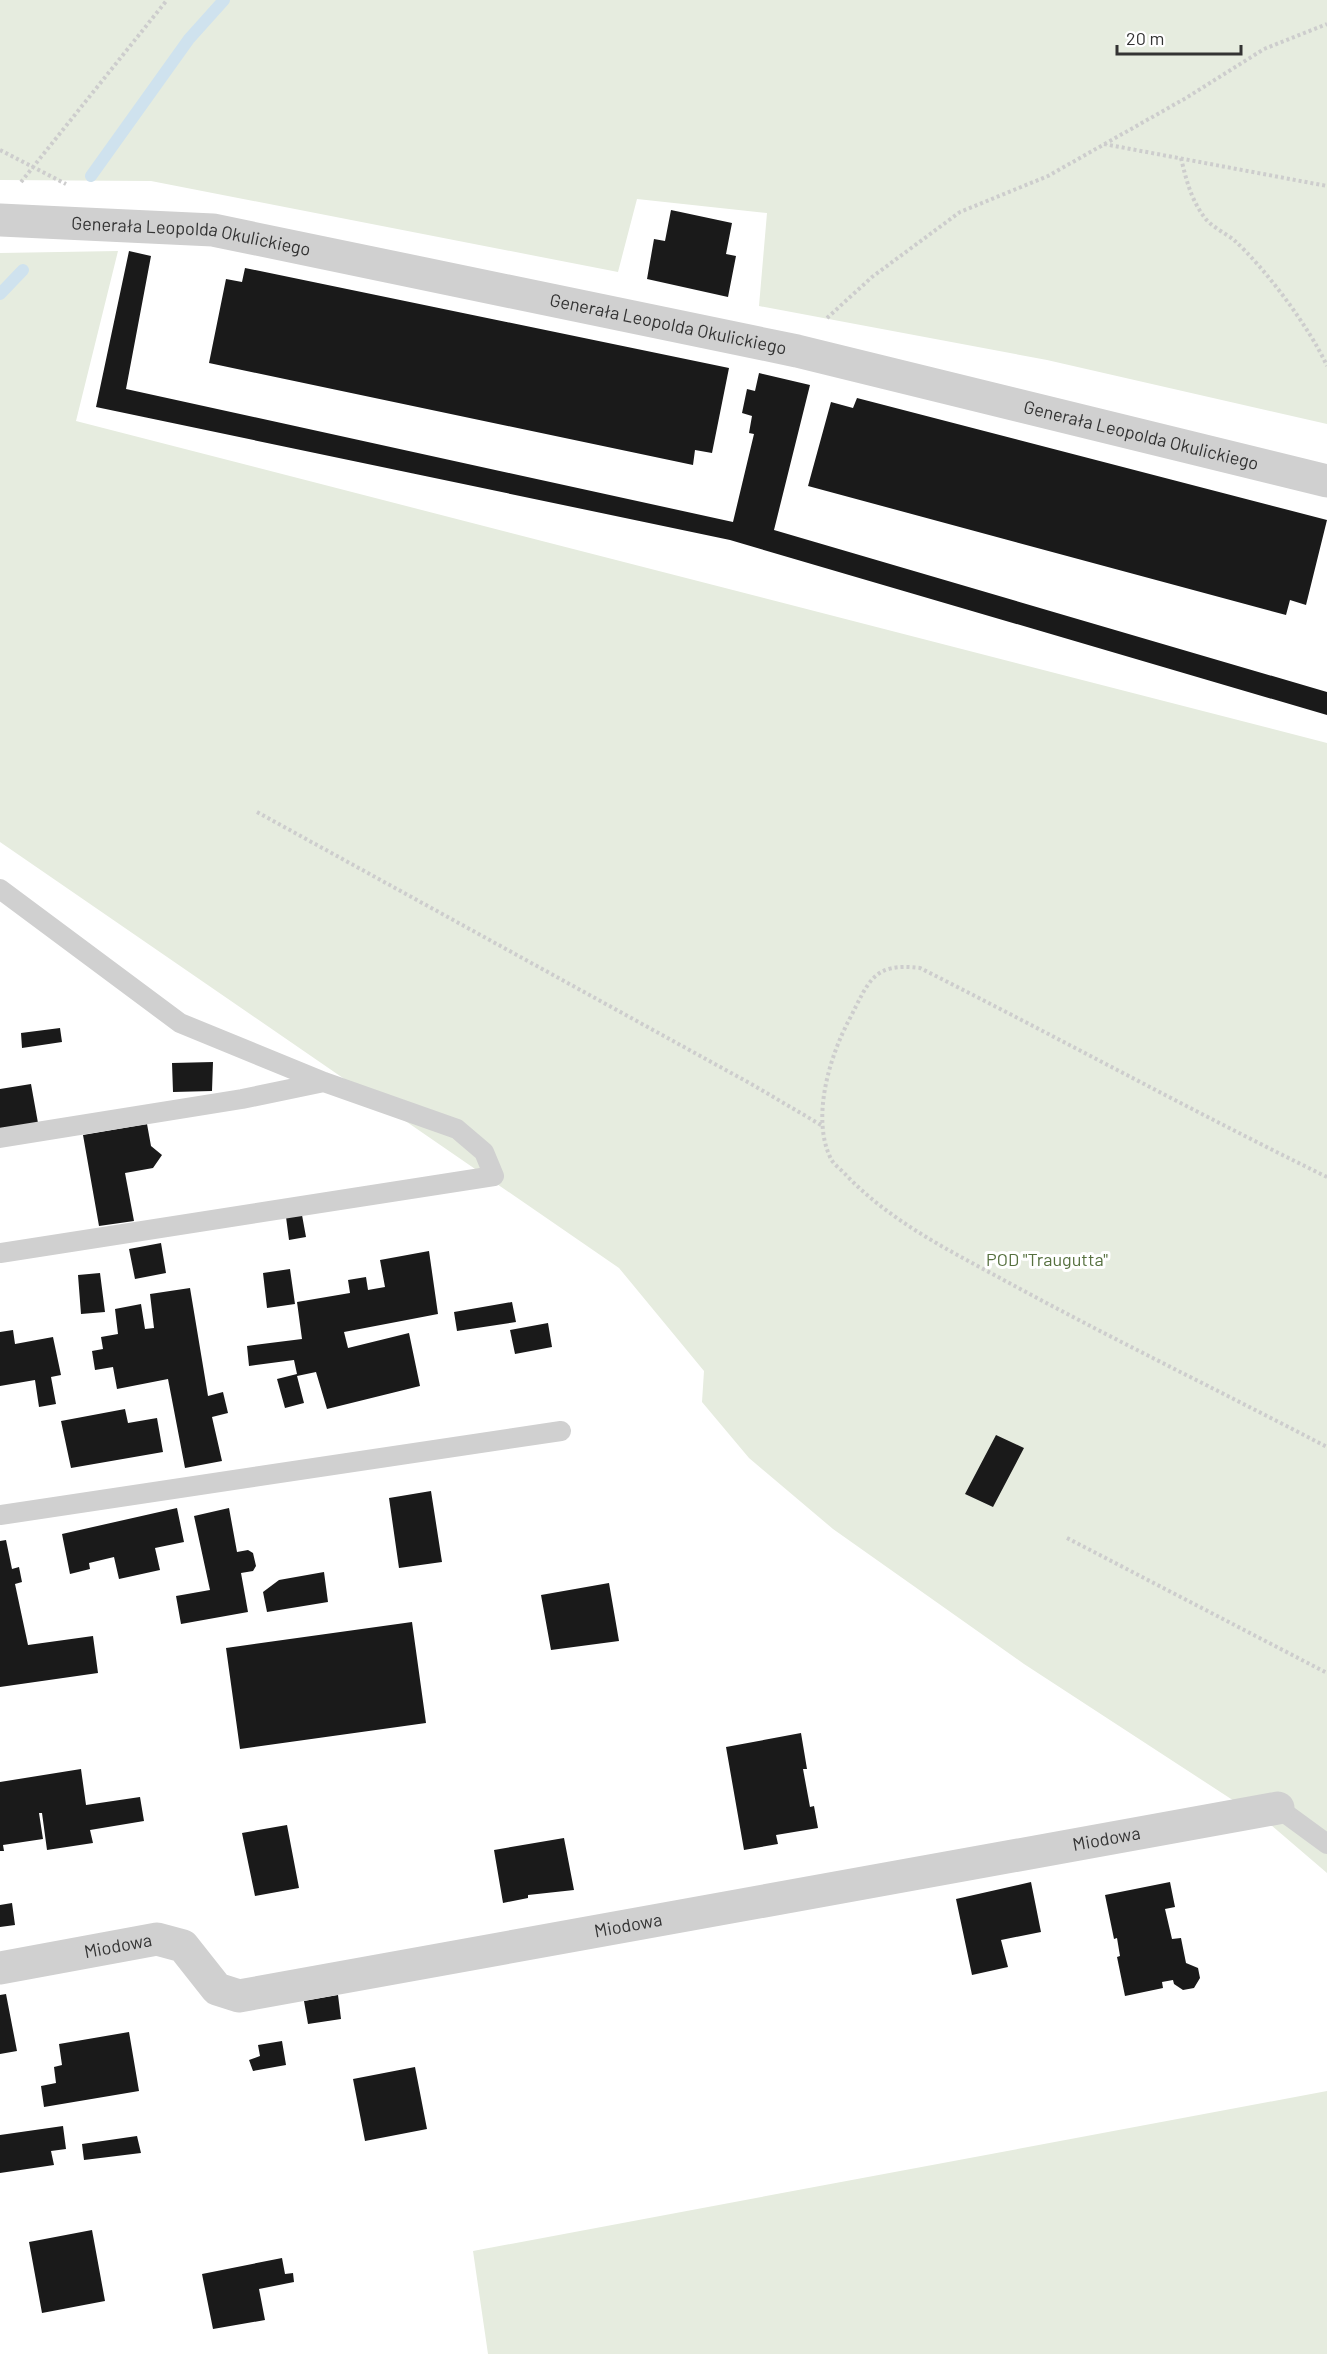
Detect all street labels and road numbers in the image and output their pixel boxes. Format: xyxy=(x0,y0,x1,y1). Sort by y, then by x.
street label: Generała Leopolda Okulickiego xyxy=(71,211,313,260)
street label: Generała Leopolda Okulickiego xyxy=(548,288,789,359)
street label: Generała Leopolda Okulickiego xyxy=(1022,395,1261,474)
street label: Miodowa xyxy=(1071,1821,1142,1855)
street label: Miodowa xyxy=(592,1908,664,1942)
street label: Miodowa xyxy=(82,1928,154,1962)

